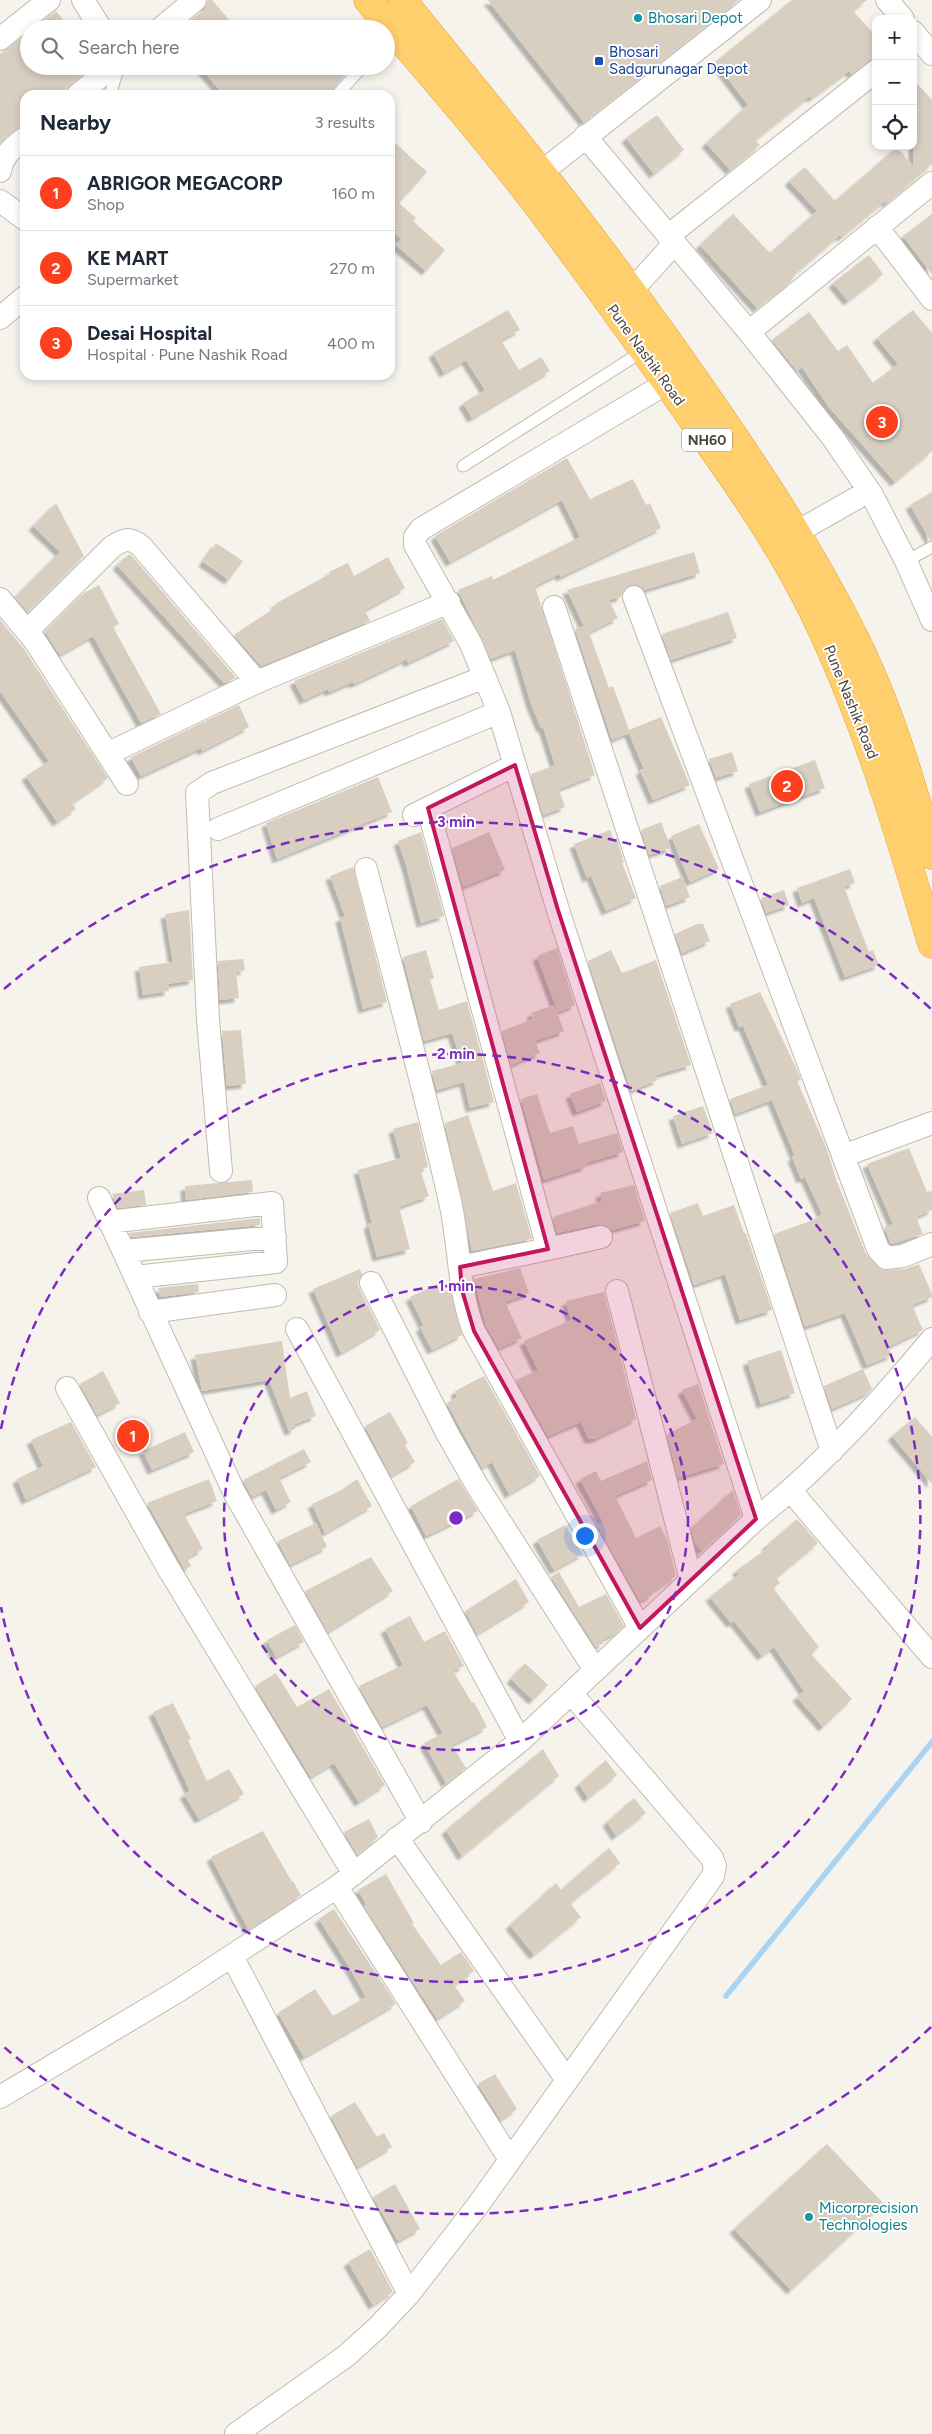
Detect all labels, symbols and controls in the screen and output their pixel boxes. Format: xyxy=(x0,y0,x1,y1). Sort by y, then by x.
place label: Bhosari Depot xyxy=(648,9,743,27)
marker: Bhosari Depot xyxy=(632,12,644,24)
map controls xyxy=(872,15,917,150)
button: + xyxy=(872,15,917,60)
search box xyxy=(20,20,395,75)
icon: search xyxy=(38,34,66,62)
text: Search here xyxy=(78,36,180,59)
place label: Bhosari Sadgurunagar Depot xyxy=(609,43,749,78)
marker: Bhosari Sadgurunagar Depot xyxy=(593,55,605,67)
button: − xyxy=(872,60,917,105)
button: locate xyxy=(872,105,917,150)
text: Nearby xyxy=(40,110,111,135)
text: 3 results xyxy=(315,113,375,132)
text: ABRIGOR MEGACORP xyxy=(87,172,282,195)
text: 1 xyxy=(53,184,59,203)
text: 160 m xyxy=(332,184,375,203)
text: Shop xyxy=(87,195,125,214)
text: KE MART xyxy=(87,247,168,270)
text: 2 xyxy=(51,259,61,278)
text: 270 m xyxy=(330,259,375,278)
text: Supermarket xyxy=(87,270,179,289)
street label: Pune Nashik Road xyxy=(603,301,689,409)
text: Desai Hospital xyxy=(87,322,212,345)
text: 3 xyxy=(52,334,60,353)
text: 400 m xyxy=(327,334,375,353)
text: Hospital · Pune Nashik Road xyxy=(87,345,288,364)
pin: 3 xyxy=(866,403,898,441)
road number: NH60 xyxy=(682,428,732,452)
street label: Pune Nashik Road xyxy=(820,643,882,761)
pin: 2 xyxy=(771,767,803,805)
text: 3 min xyxy=(437,813,475,831)
text: 2 min xyxy=(437,1045,475,1063)
text: 1 min xyxy=(438,1277,474,1295)
pin: 1 xyxy=(117,1417,149,1455)
centre of rings xyxy=(447,1509,465,1527)
your location xyxy=(572,1523,598,1549)
place label: Micorprecision Technologies xyxy=(819,2199,918,2234)
marker: Micorprecision Technologies xyxy=(803,2211,815,2223)

